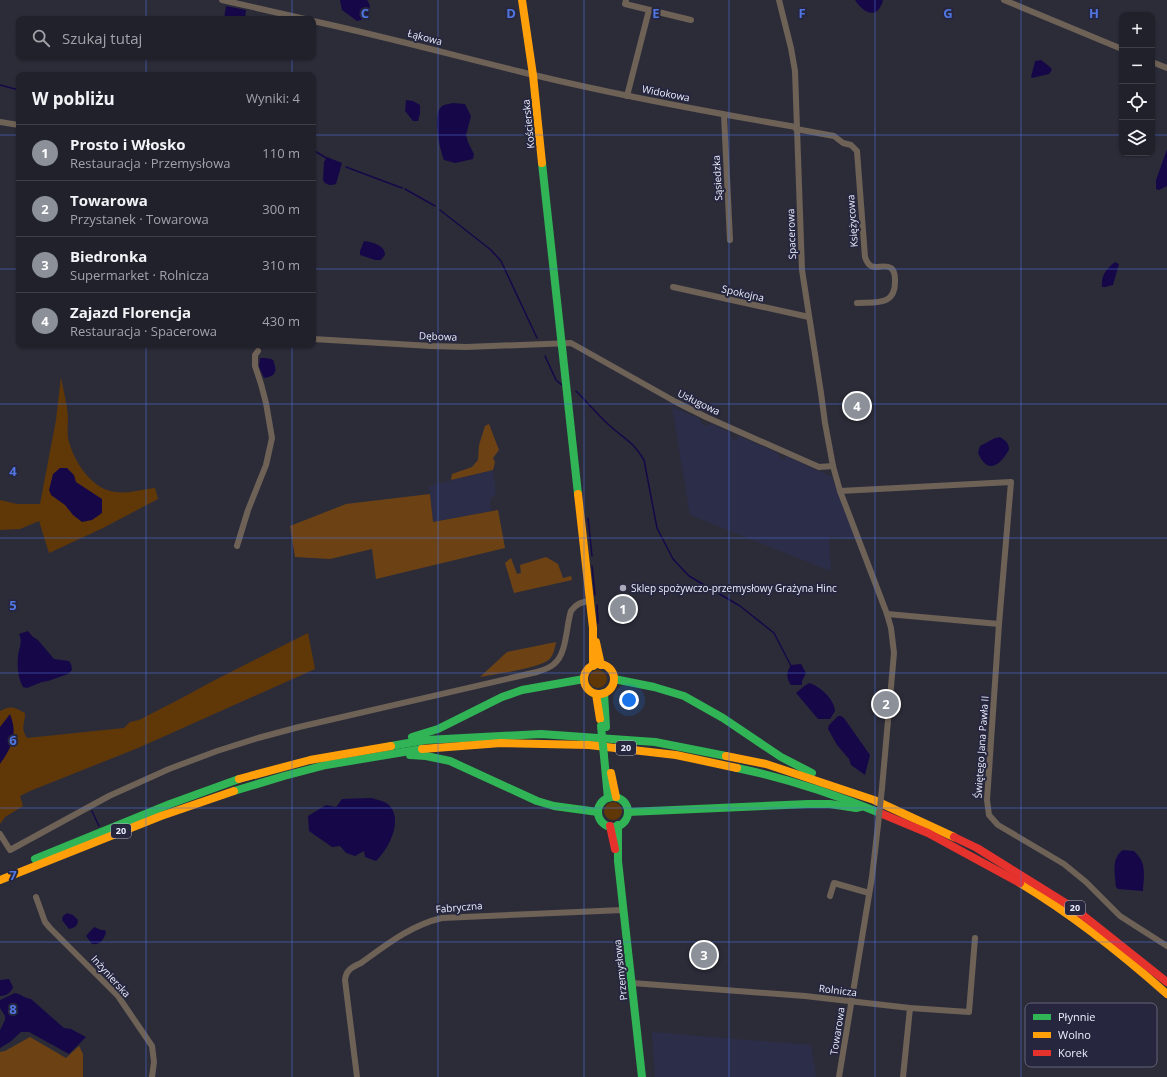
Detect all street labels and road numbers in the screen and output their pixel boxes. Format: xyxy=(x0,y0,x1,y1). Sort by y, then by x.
street label: Łąkowa xyxy=(406,26,444,48)
street label: Widokowa xyxy=(641,82,691,104)
street label: Kościerska xyxy=(518,99,538,149)
street label: Sąsiedzka xyxy=(709,155,725,201)
street label: Księżycowa xyxy=(843,194,861,248)
street label: Spacerowa xyxy=(783,208,799,260)
street label: Spokojna xyxy=(720,281,766,305)
street label: Dębowa xyxy=(419,328,457,344)
street label: Usługowa xyxy=(675,386,723,418)
street label: Świętego Jana Pawła II xyxy=(970,695,992,799)
road number: 20 xyxy=(616,741,636,755)
road number: 20 xyxy=(111,824,131,838)
street label: Fabryczna xyxy=(435,898,483,916)
road number: 20 xyxy=(1065,901,1085,915)
street label: Przemysłowa xyxy=(610,939,630,1001)
street label: Inżynierska xyxy=(88,952,134,1000)
street label: Rolnicza xyxy=(818,981,858,999)
street label: Towarowa xyxy=(826,1006,848,1056)

